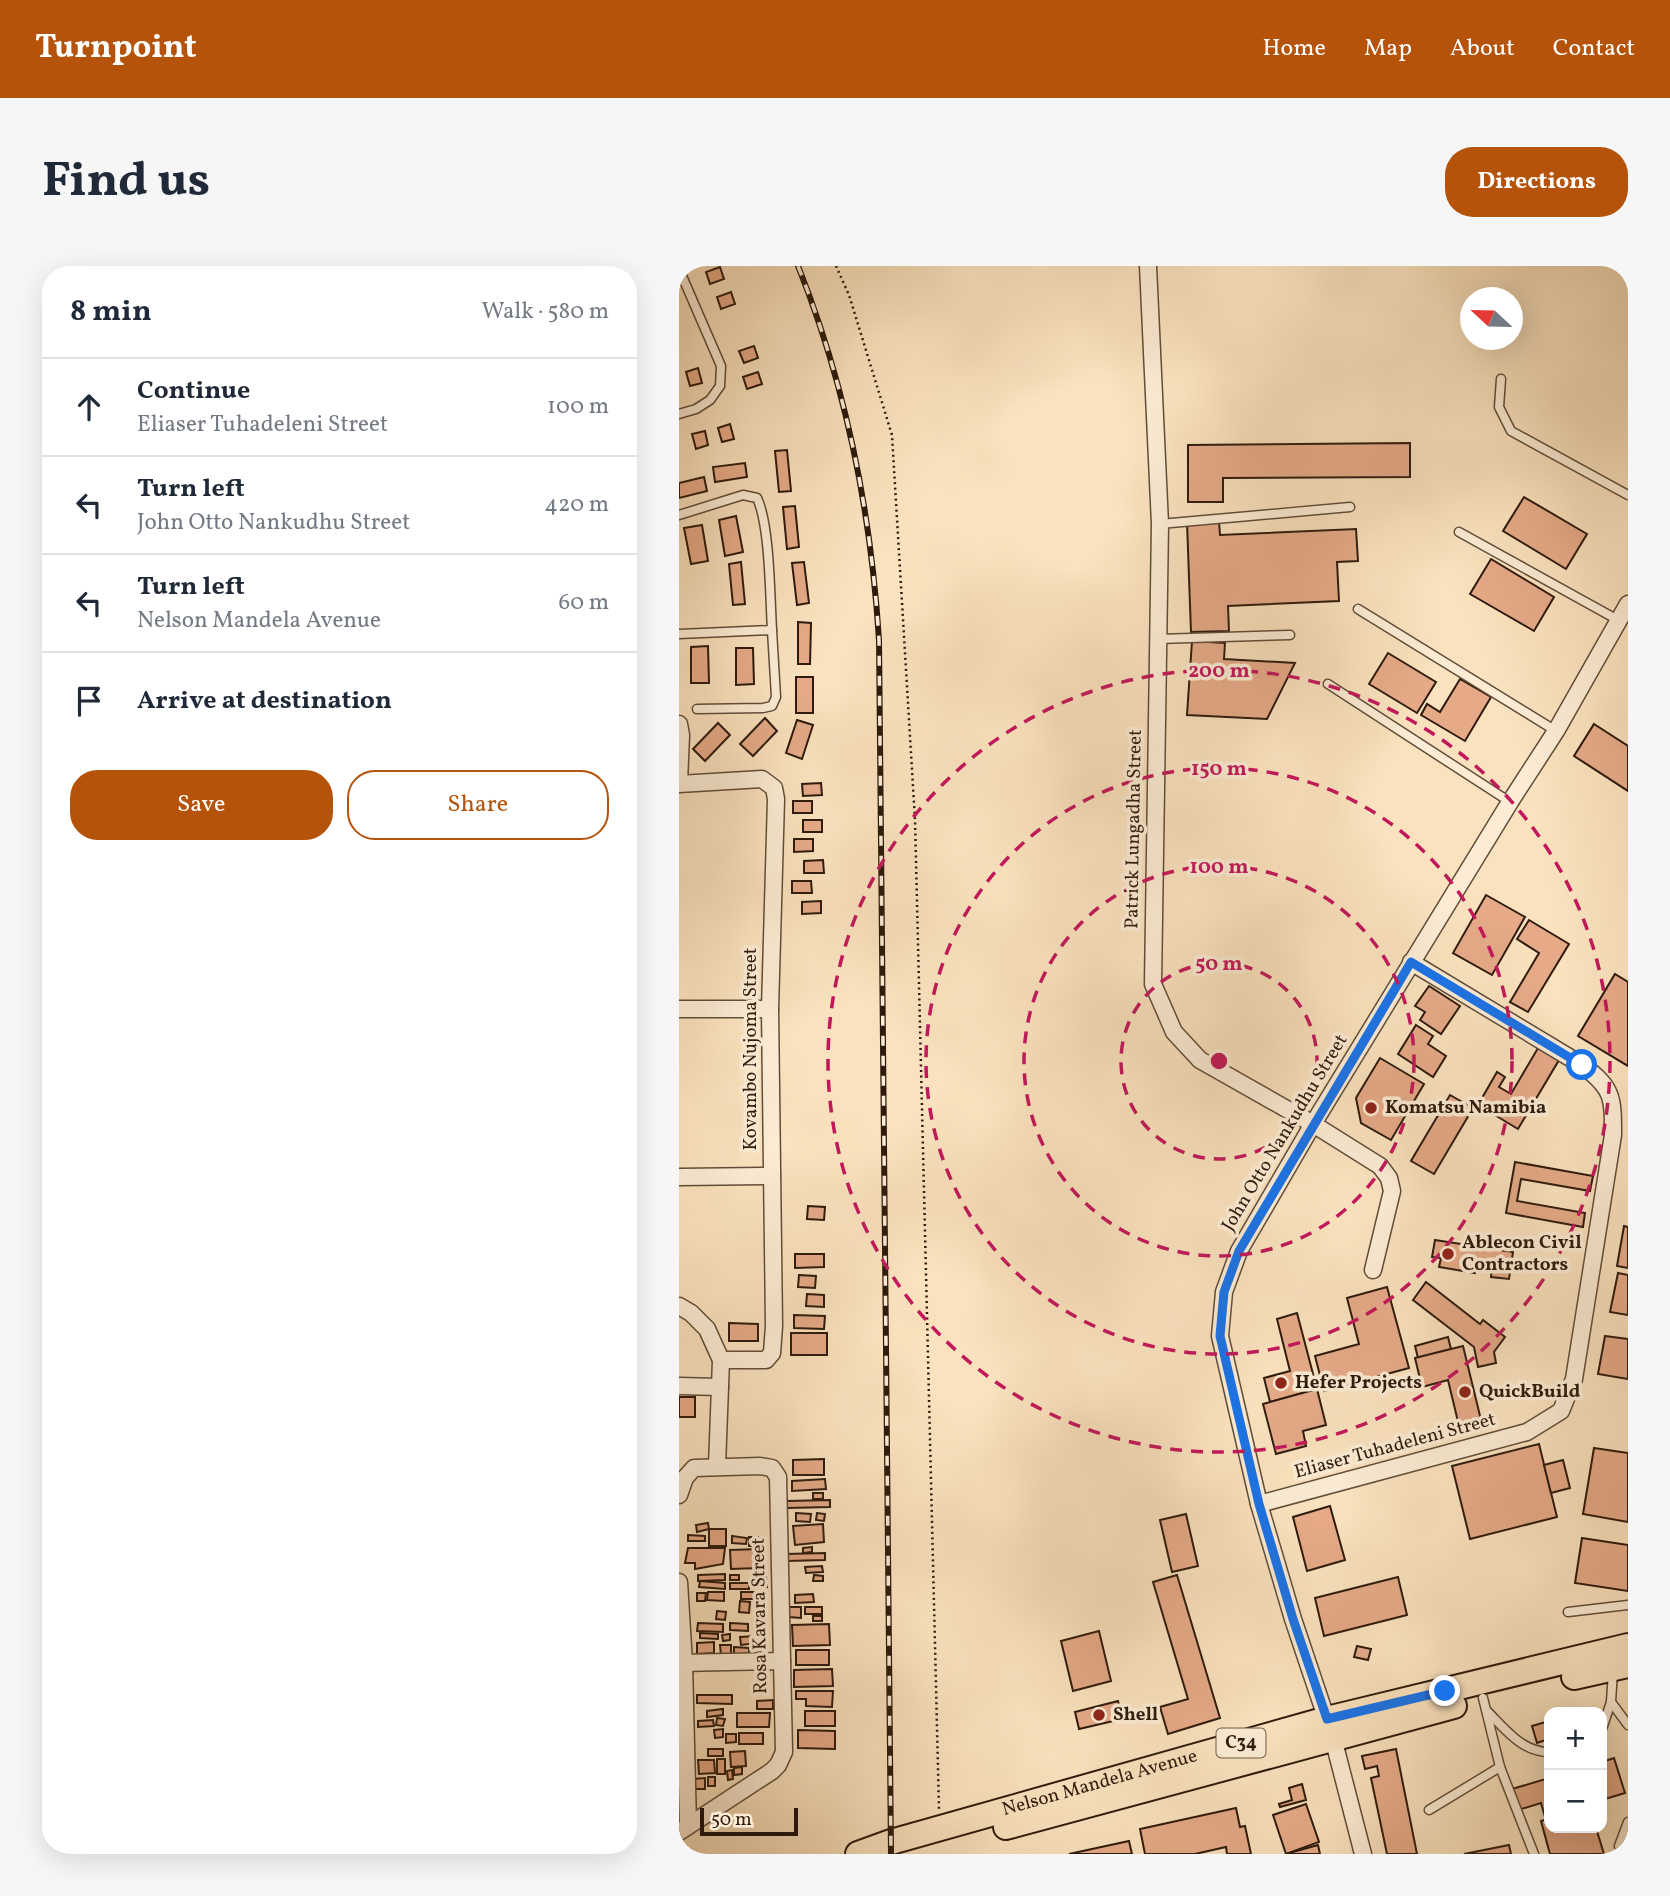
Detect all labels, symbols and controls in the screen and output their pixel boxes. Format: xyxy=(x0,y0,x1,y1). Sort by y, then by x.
text: Turnpoint xyxy=(35,26,197,72)
text: Home xyxy=(1262,32,1326,66)
text: Map xyxy=(1364,32,1412,66)
text: About xyxy=(1450,32,1515,66)
text: Contact xyxy=(1553,32,1635,66)
button: Directions xyxy=(1445,147,1628,217)
text: Find us xyxy=(42,148,210,217)
north arrow xyxy=(1460,287,1523,350)
text: 8 min xyxy=(70,291,152,333)
text: Walk · 580 m xyxy=(481,296,609,328)
text: Continue xyxy=(137,373,250,409)
icon: ahead xyxy=(70,388,108,426)
text: 100 m xyxy=(547,391,609,423)
text: Eliaser Tuhadeleni Street xyxy=(137,409,388,441)
text: Turn left xyxy=(137,471,245,507)
icon: left xyxy=(70,486,108,524)
text: 420 m xyxy=(544,489,609,521)
text: John Otto Nankudhu Street xyxy=(137,507,410,539)
text: Turn left xyxy=(137,569,245,605)
icon: left xyxy=(70,584,108,622)
text: 60 m xyxy=(559,587,609,619)
text: Nelson Mandela Avenue xyxy=(137,605,381,637)
text: 200 m xyxy=(1188,657,1250,686)
icon: arrive xyxy=(70,682,108,720)
text: Arrive at destination xyxy=(137,683,392,719)
street label: Patrick Lungadha Street xyxy=(1119,729,1149,929)
text: 150 m xyxy=(1191,755,1247,784)
button: Save xyxy=(70,770,333,840)
button: Share xyxy=(347,770,609,840)
text: 100 m xyxy=(1189,853,1249,882)
street label: Kovambo Nujoma Street xyxy=(738,947,764,1150)
text: 50 m xyxy=(1195,950,1243,979)
street label: John Otto Nankudhu Street xyxy=(1216,1029,1354,1236)
centre of rings xyxy=(1207,1049,1231,1073)
route start xyxy=(1566,1049,1597,1080)
place label: Komatsu Namibia xyxy=(1385,1095,1546,1121)
marker: Komatsu Namibia xyxy=(1363,1100,1379,1116)
place label: Ablecon Civil Contractors xyxy=(1462,1230,1582,1278)
marker: Ablecon Civil Contractors xyxy=(1440,1246,1456,1262)
place label: Hefer Projects xyxy=(1295,1370,1422,1396)
marker: Hefer Projects xyxy=(1273,1375,1289,1391)
place label: QuickBuild xyxy=(1479,1379,1581,1405)
marker: QuickBuild xyxy=(1457,1384,1473,1400)
street label: Eliaser Tuhadeleni Street xyxy=(1291,1407,1499,1485)
street label: Rosa Kavara Street xyxy=(746,1537,774,1694)
route end xyxy=(1429,1675,1460,1706)
place label: Shell xyxy=(1113,1702,1158,1728)
marker: Shell xyxy=(1091,1707,1107,1723)
map controls xyxy=(1544,1707,1607,1833)
button: + xyxy=(1544,1707,1607,1770)
road number: C34 xyxy=(1217,1728,1265,1758)
street label: Nelson Mandela Avenue xyxy=(999,1743,1200,1823)
button: − xyxy=(1544,1770,1607,1833)
scale bar xyxy=(700,1805,798,1837)
text: 50 m xyxy=(711,1807,752,1833)

